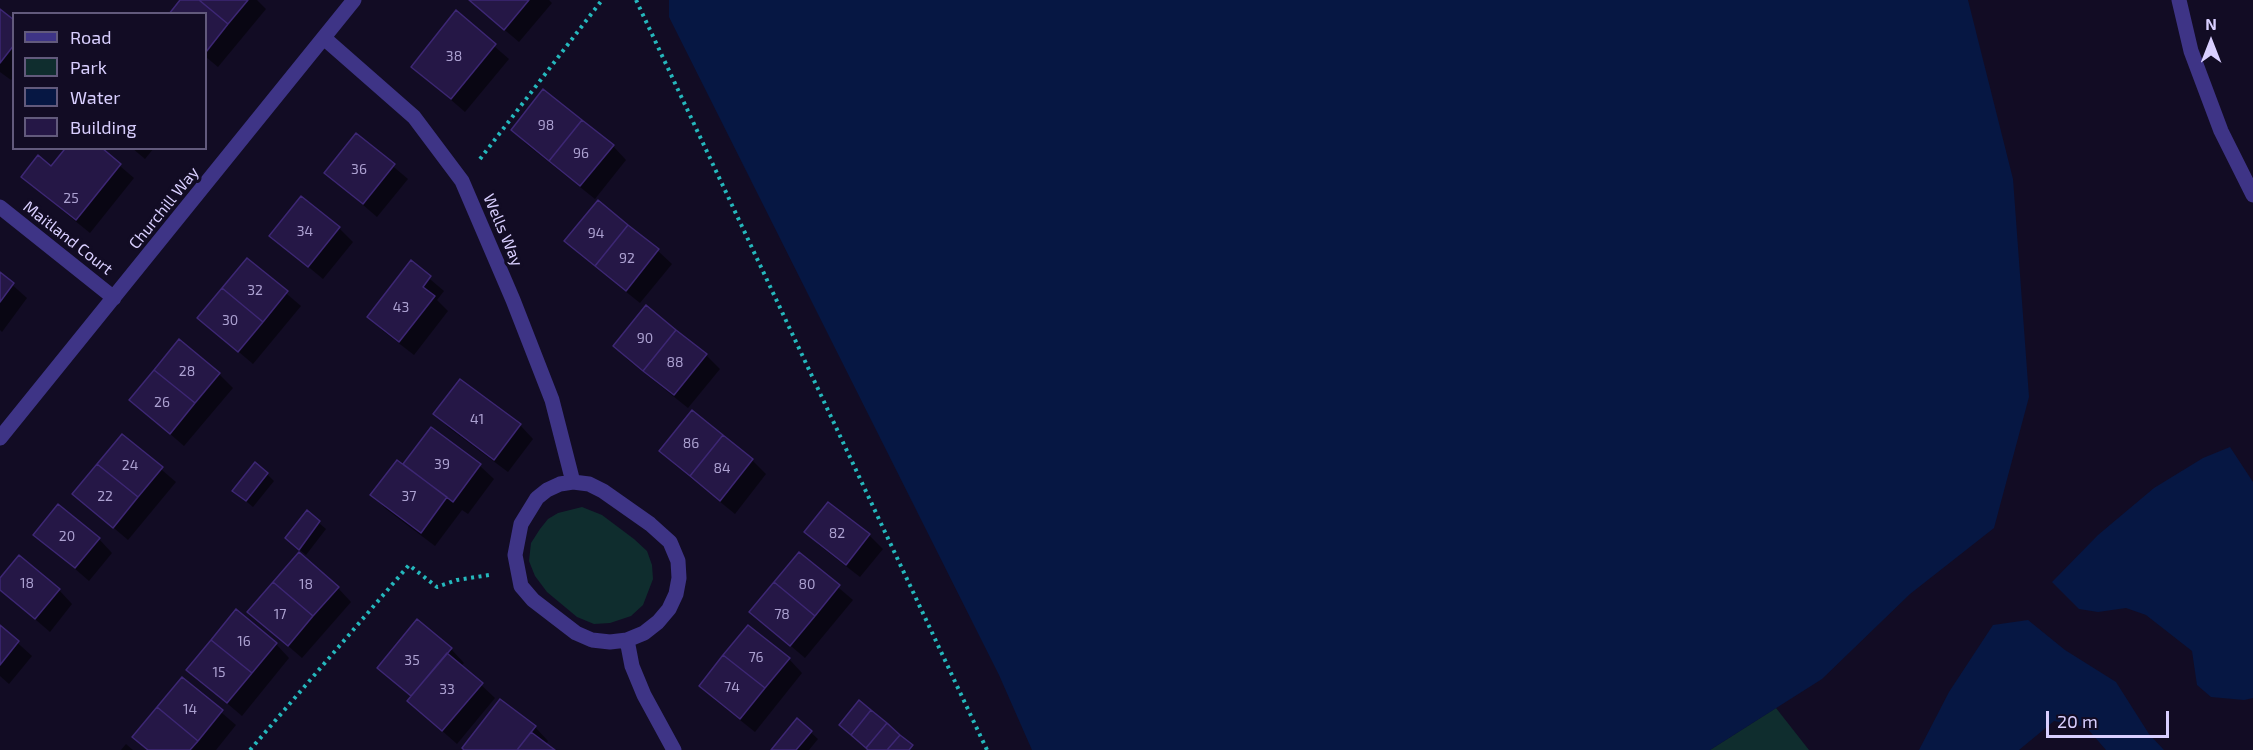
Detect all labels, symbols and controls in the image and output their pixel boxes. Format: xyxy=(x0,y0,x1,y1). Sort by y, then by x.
legend xyxy=(12,12,207,150)
north arrow xyxy=(2181,12,2241,72)
text: N xyxy=(2205,14,2217,33)
text: Road xyxy=(70,26,111,48)
house number: 38 xyxy=(446,48,462,64)
text: Park xyxy=(70,56,107,78)
text: Water xyxy=(70,86,120,108)
text: Building xyxy=(70,116,137,138)
house number: 98 xyxy=(538,117,554,133)
house number: 96 xyxy=(573,145,589,161)
house number: 36 xyxy=(351,161,367,177)
street label: Churchill Way xyxy=(125,163,203,253)
house number: 25 xyxy=(63,190,79,206)
street label: Wells Way xyxy=(479,191,527,269)
street label: Maitland Court xyxy=(19,197,117,279)
house number: 34 xyxy=(297,223,313,239)
house number: 94 xyxy=(588,225,604,241)
house number: 92 xyxy=(619,250,635,266)
house number: 32 xyxy=(247,282,263,298)
house number: 43 xyxy=(393,299,409,315)
house number: 30 xyxy=(222,312,238,328)
house number: 90 xyxy=(637,330,653,346)
house number: 88 xyxy=(667,354,683,370)
house number: 28 xyxy=(179,363,195,379)
house number: 26 xyxy=(154,394,170,410)
house number: 41 xyxy=(470,411,484,427)
house number: 86 xyxy=(683,435,699,451)
house number: 39 xyxy=(434,456,450,472)
house number: 24 xyxy=(122,457,138,473)
house number: 84 xyxy=(713,460,731,476)
house number: 22 xyxy=(97,488,113,504)
house number: 37 xyxy=(402,488,416,504)
house number: 82 xyxy=(829,525,845,541)
house number: 20 xyxy=(59,528,75,544)
house number: 18 xyxy=(20,575,34,591)
house number: 18 xyxy=(299,576,313,592)
house number: 80 xyxy=(799,576,815,592)
house number: 17 xyxy=(274,606,286,622)
house number: 78 xyxy=(774,606,790,622)
house number: 16 xyxy=(237,633,251,649)
house number: 76 xyxy=(748,649,764,665)
house number: 35 xyxy=(404,652,420,668)
house number: 15 xyxy=(212,664,226,680)
house number: 74 xyxy=(724,679,740,695)
house number: 33 xyxy=(439,681,455,697)
scale bar xyxy=(2049,699,2172,737)
house number: 14 xyxy=(183,701,197,717)
text: 20 m xyxy=(2057,710,2098,732)

